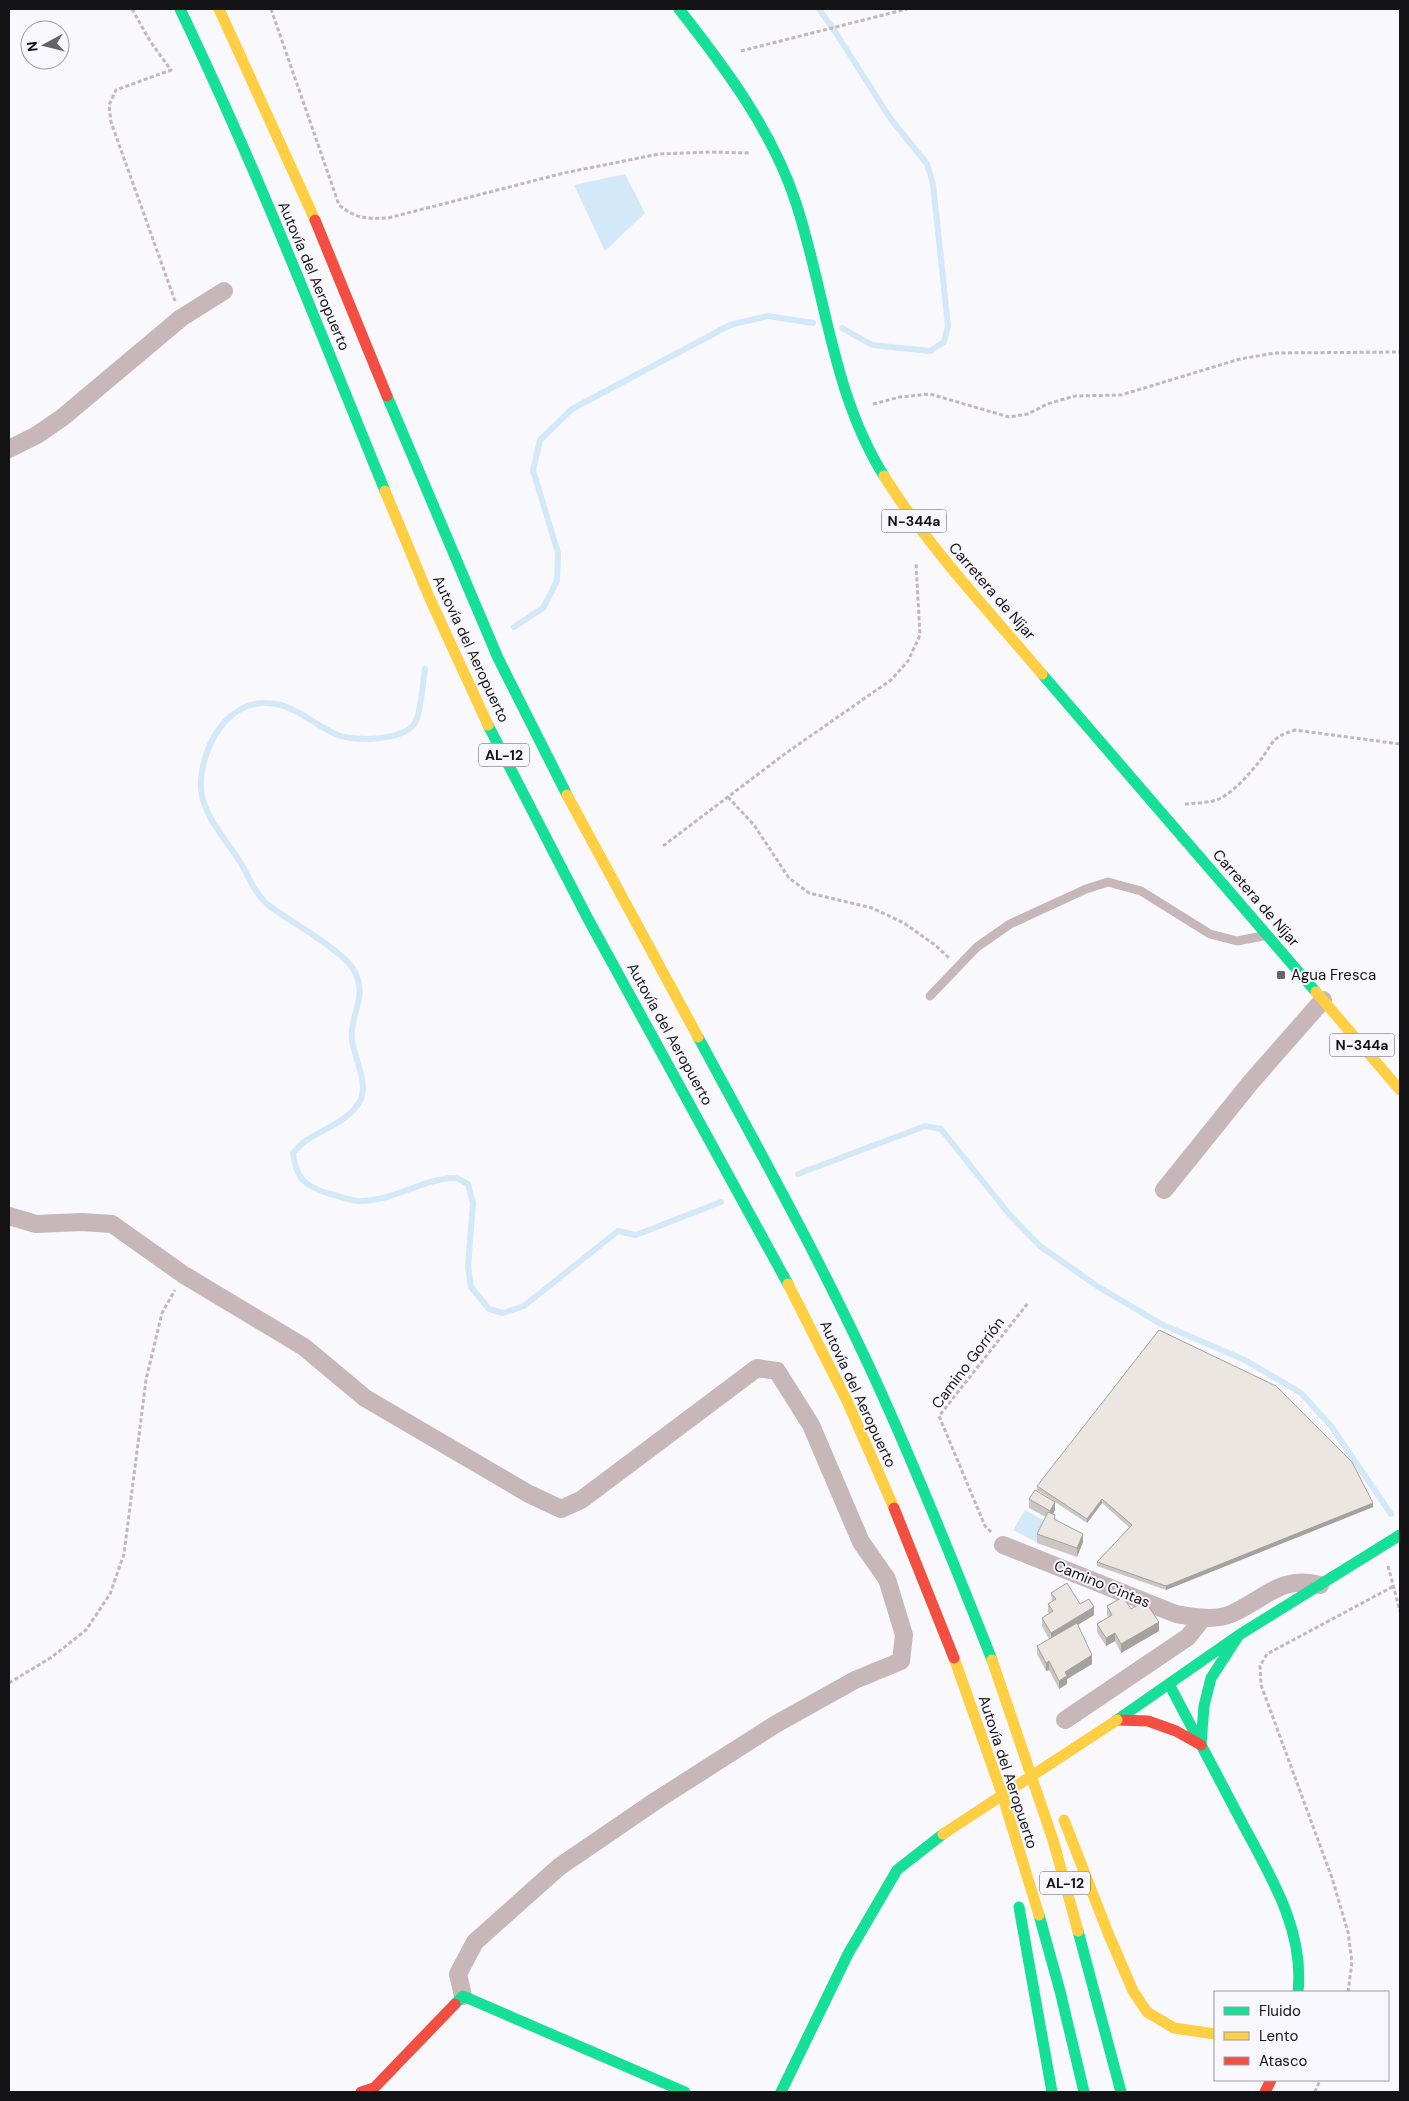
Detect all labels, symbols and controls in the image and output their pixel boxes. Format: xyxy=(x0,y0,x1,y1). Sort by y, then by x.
north arrow xyxy=(20,20,70,70)
text: N xyxy=(23,40,42,53)
street label: Autovía del Aeropuerto xyxy=(274,198,355,354)
road number: N-344a xyxy=(882,510,946,532)
street label: Carretera de Níjar xyxy=(944,538,1040,644)
street label: Autovía del Aeropuerto xyxy=(428,572,514,726)
road number: AL-12 xyxy=(479,744,529,766)
street label: Carretera de Níjar xyxy=(1208,845,1304,951)
street label: Autovía del Aeropuerto xyxy=(622,959,718,1109)
place label: Agua Fresca xyxy=(1291,965,1376,985)
marker: Agua Fresca xyxy=(1275,969,1287,981)
road number: N-344a xyxy=(1330,1034,1394,1056)
street label: Camino Gorrión xyxy=(927,1313,1009,1413)
street label: Autovía del Aeropuerto xyxy=(815,1317,901,1471)
street label: Camino Cintas xyxy=(1051,1556,1153,1612)
street label: Autovía del Aeropuerto xyxy=(974,1693,1042,1851)
road number: AL-12 xyxy=(1040,1872,1090,1895)
legend xyxy=(1214,1991,1389,2081)
text: Fluido xyxy=(1259,2001,1301,2021)
text: Lento xyxy=(1259,2026,1298,2046)
text: Atasco xyxy=(1259,2051,1307,2071)

